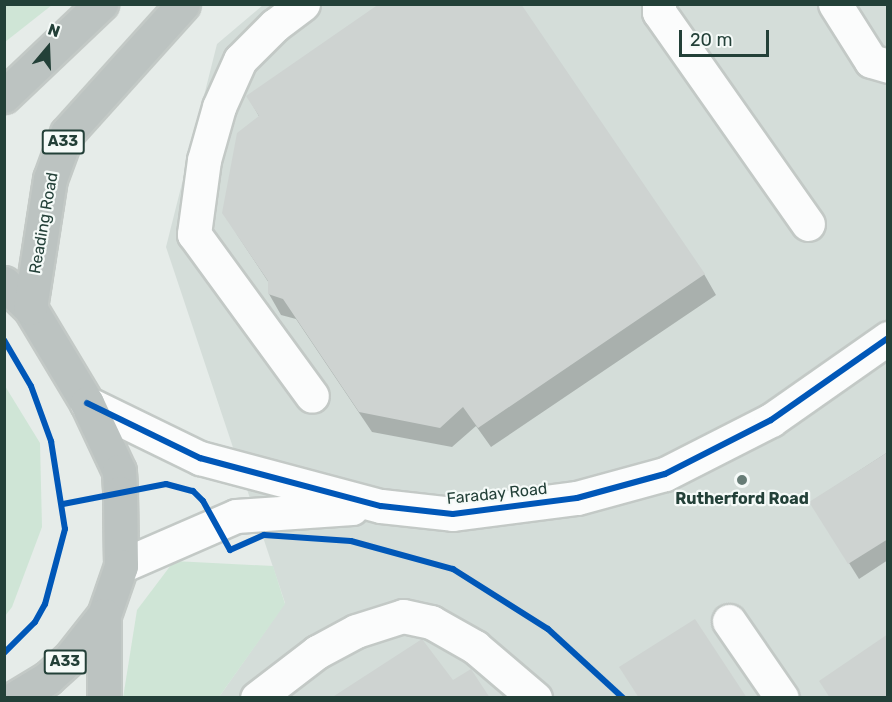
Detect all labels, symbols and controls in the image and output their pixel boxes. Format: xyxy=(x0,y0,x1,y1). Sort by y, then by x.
north arrow xyxy=(18,18,78,78)
scale bar xyxy=(682,18,772,56)
text: N xyxy=(45,20,63,41)
text: 20 m xyxy=(690,29,732,51)
road number: A33 xyxy=(40,130,86,154)
street label: Reading Road xyxy=(26,171,62,275)
marker: Rutherford Road xyxy=(735,473,749,487)
street label: Faraday Road xyxy=(446,479,548,509)
place label: Rutherford Road xyxy=(675,489,809,509)
road number: A33 xyxy=(42,650,88,674)

